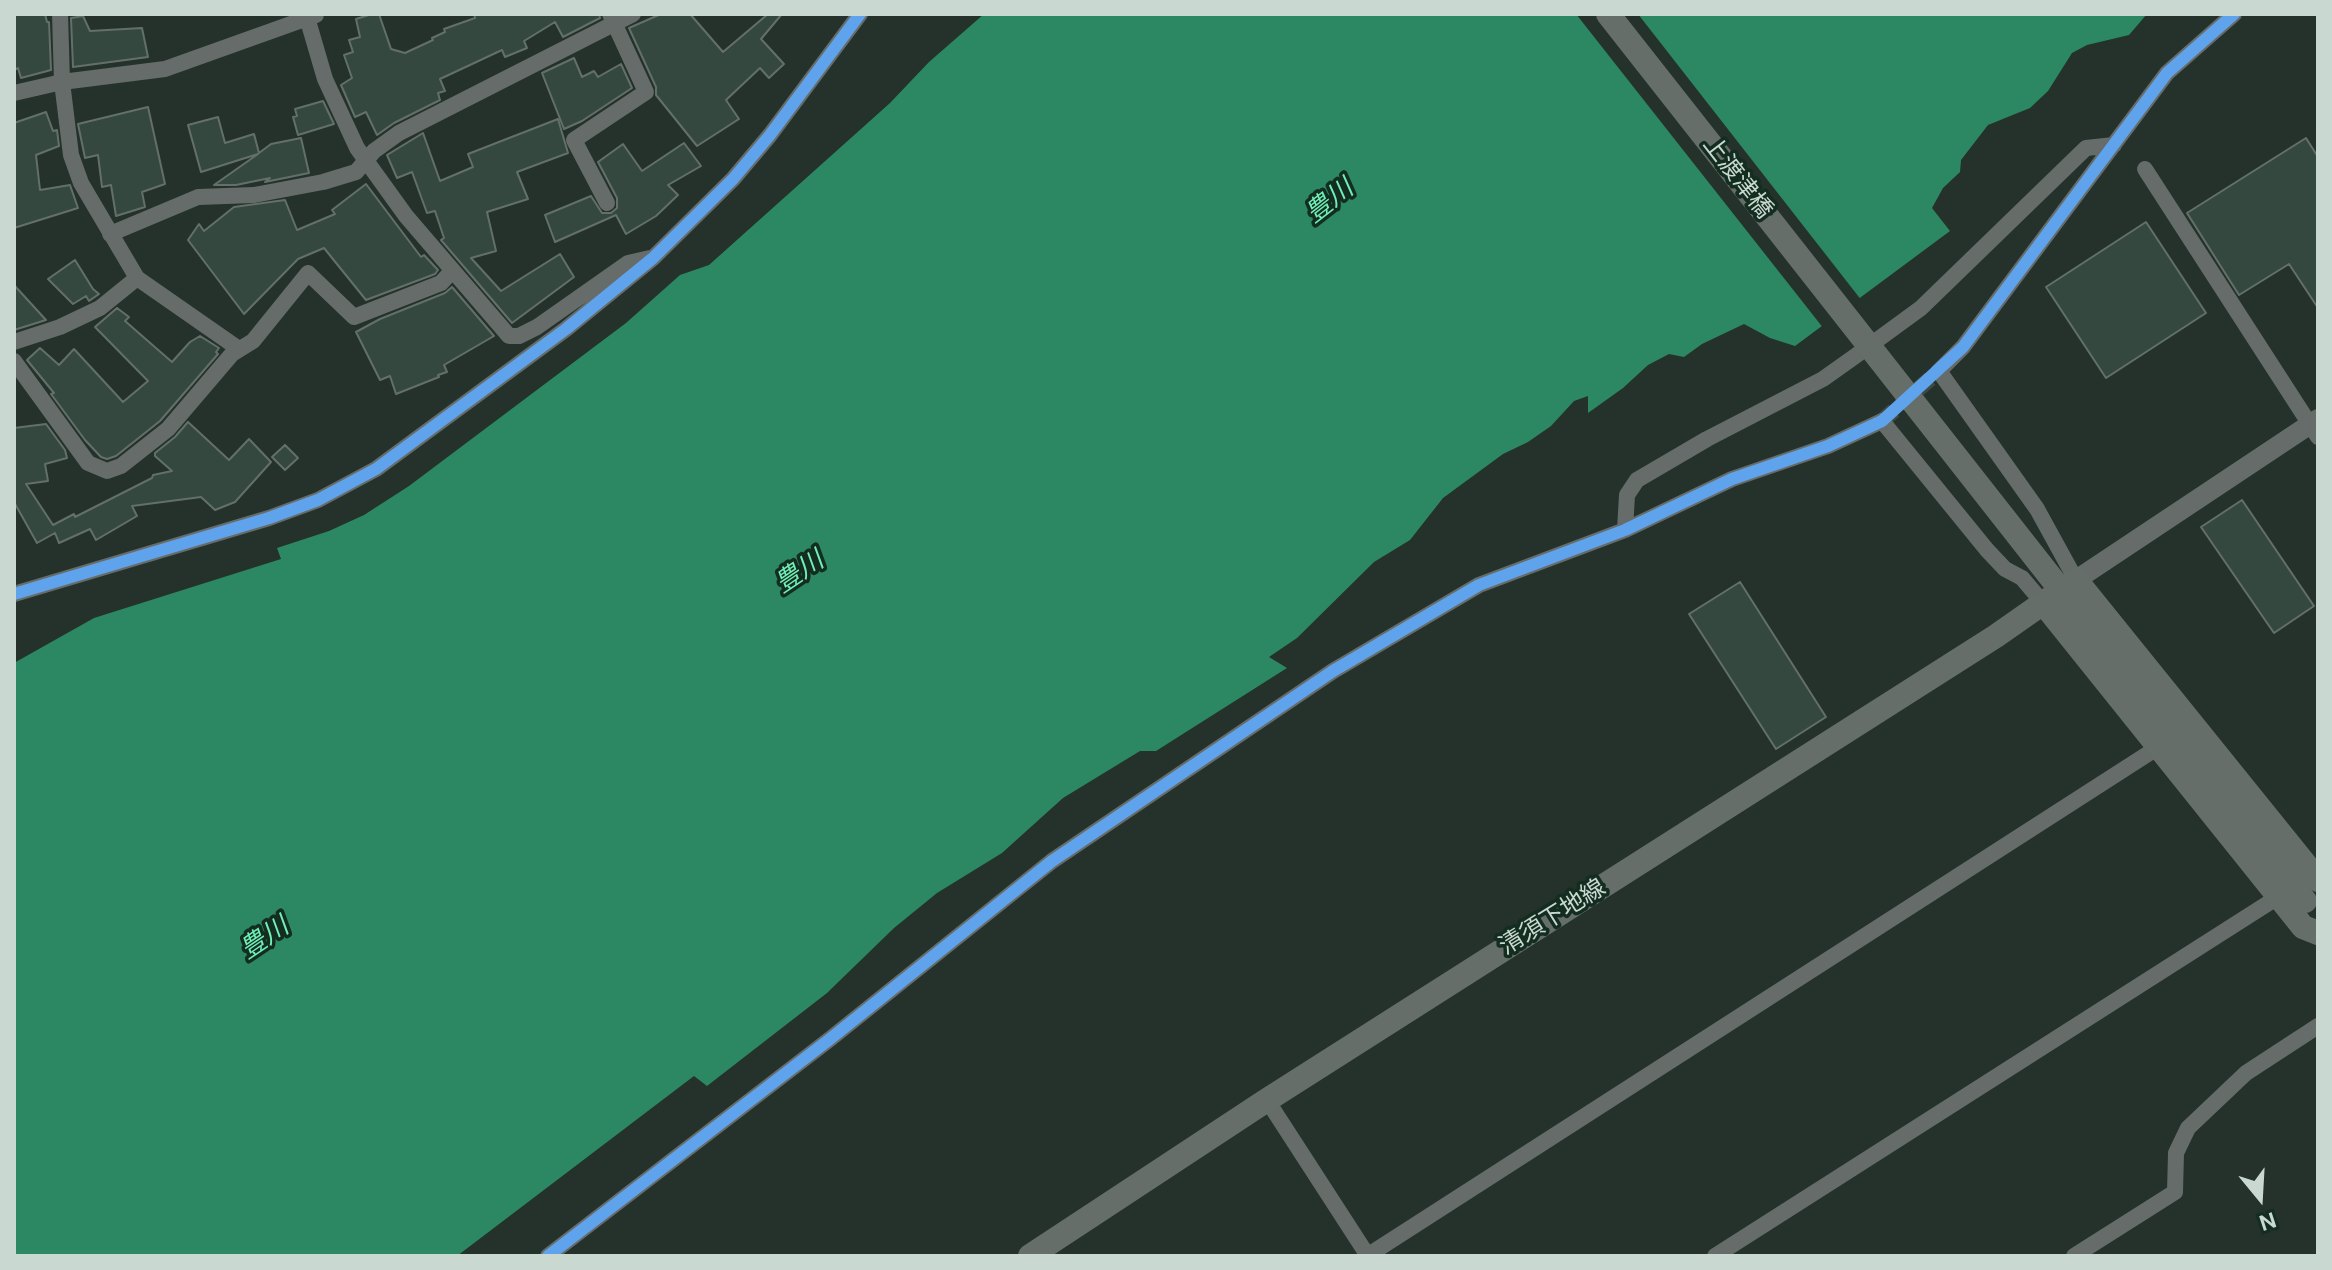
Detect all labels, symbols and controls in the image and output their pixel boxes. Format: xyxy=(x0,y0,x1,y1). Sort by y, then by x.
street label: 上渡津橋 xyxy=(1696,131,1778,225)
water label: 豊川 xyxy=(1300,174,1360,230)
water label: 豊川 xyxy=(770,546,830,600)
street label: 清須下地線 xyxy=(1494,874,1612,962)
water label: 豊川 xyxy=(235,912,295,966)
north arrow xyxy=(2220,1158,2300,1238)
text: N xyxy=(2255,1205,2280,1238)

